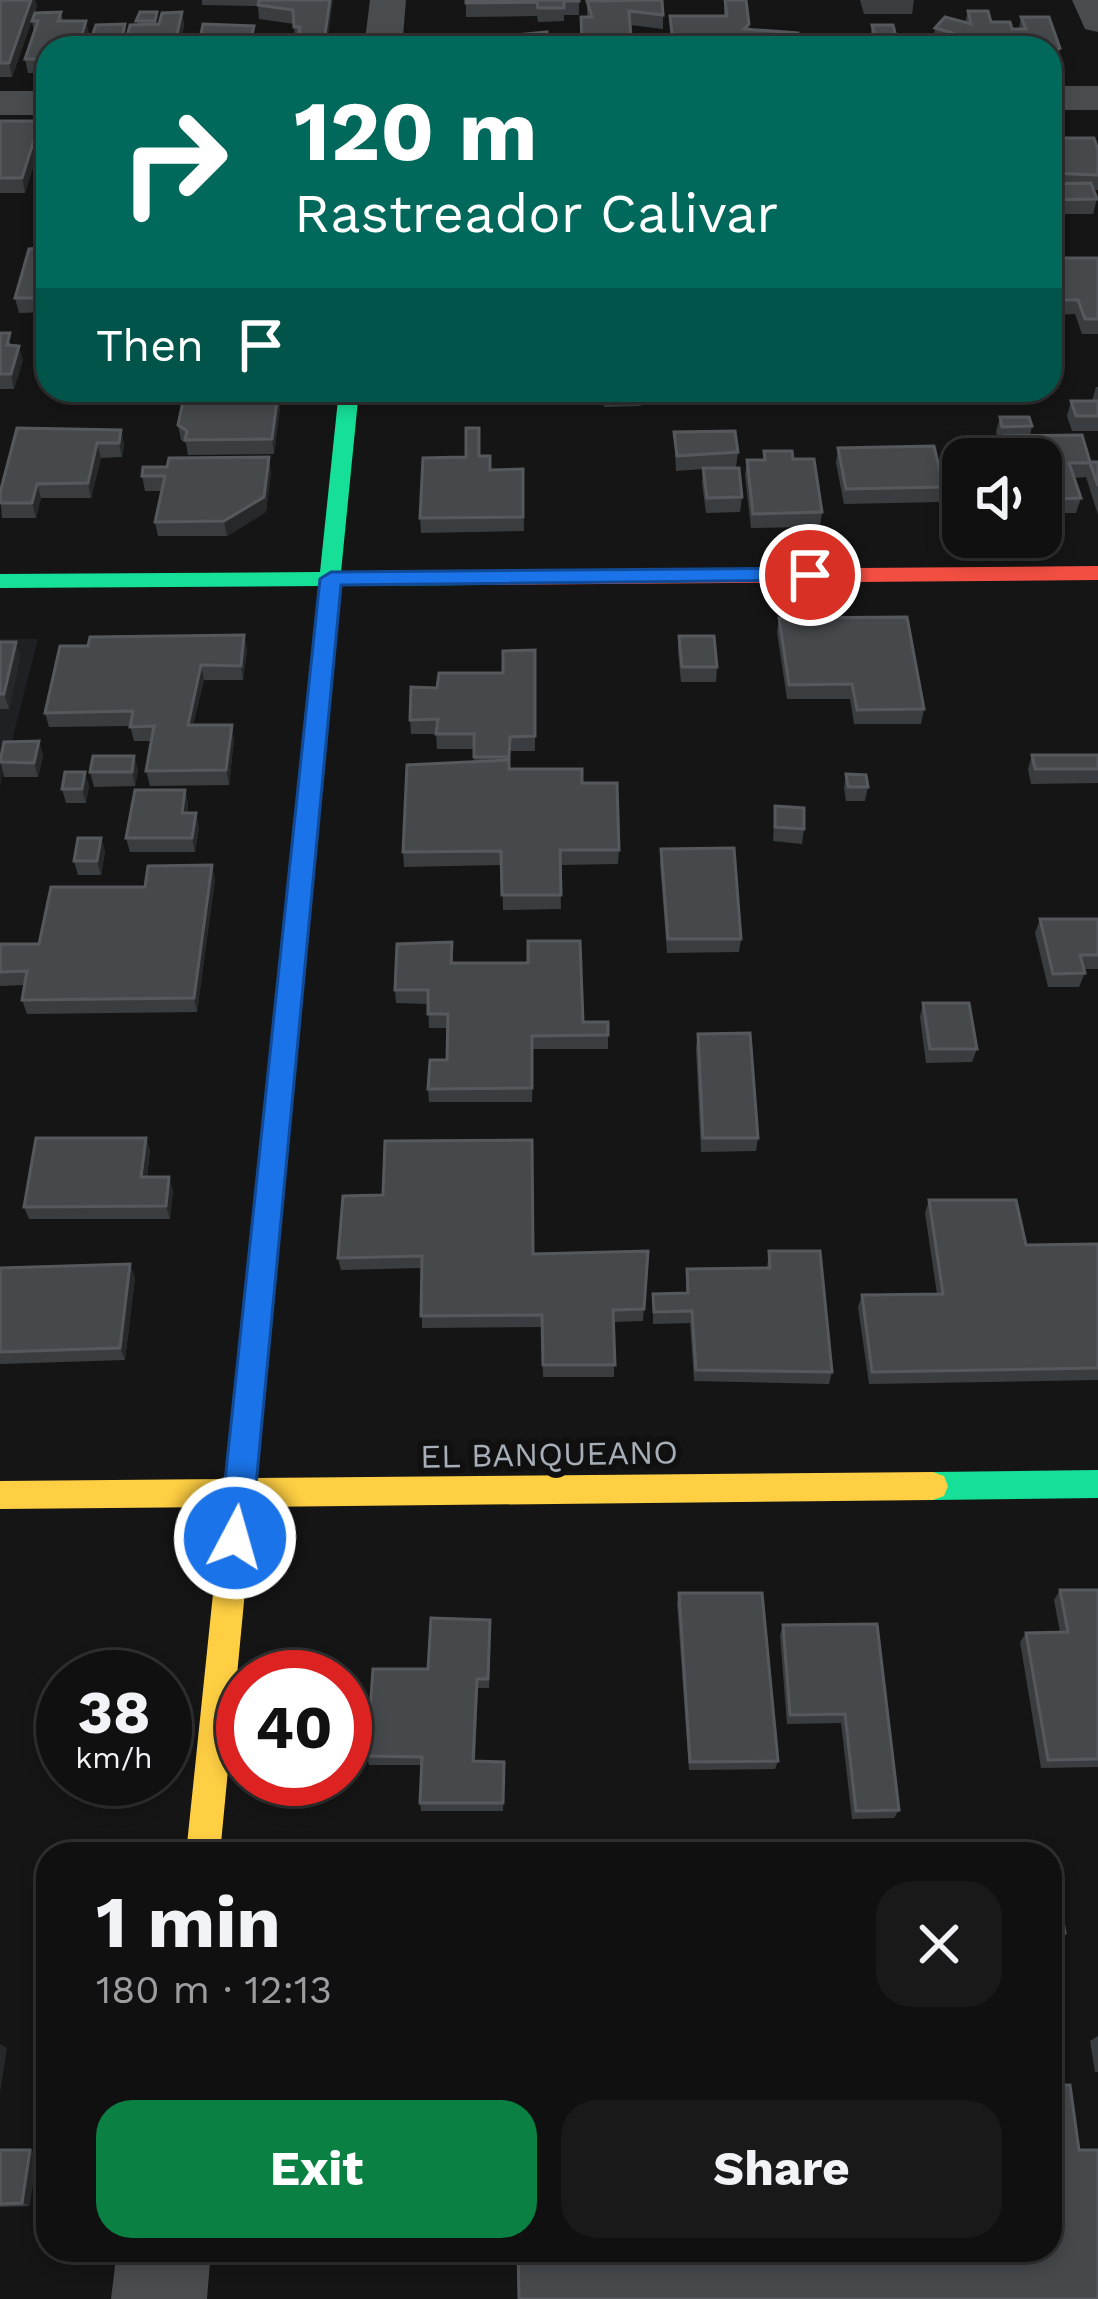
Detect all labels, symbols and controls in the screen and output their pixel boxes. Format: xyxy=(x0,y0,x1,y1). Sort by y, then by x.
text: 120 m xyxy=(294,82,537,180)
icon: right xyxy=(96,84,252,240)
text: Rastreador Calivar xyxy=(294,182,778,245)
icon: arrive xyxy=(228,312,294,378)
text: Then xyxy=(96,319,204,372)
map controls xyxy=(942,438,1062,558)
button: sound xyxy=(942,438,1062,558)
pin xyxy=(759,524,861,626)
icon: arrive xyxy=(777,542,843,608)
street label: EL BANQUEANO xyxy=(420,1432,678,1476)
position arrow xyxy=(172,1475,298,1601)
speed limit sign: 40 xyxy=(216,1650,372,1806)
text: 38 xyxy=(77,1677,151,1748)
text: km/h xyxy=(75,1740,153,1775)
text: 1 min xyxy=(96,1880,281,1964)
button: close xyxy=(876,1881,1002,2007)
text: 180 m · 12:13 xyxy=(96,1967,332,2012)
button: Exit xyxy=(96,2100,537,2238)
button: Share xyxy=(561,2100,1002,2238)

